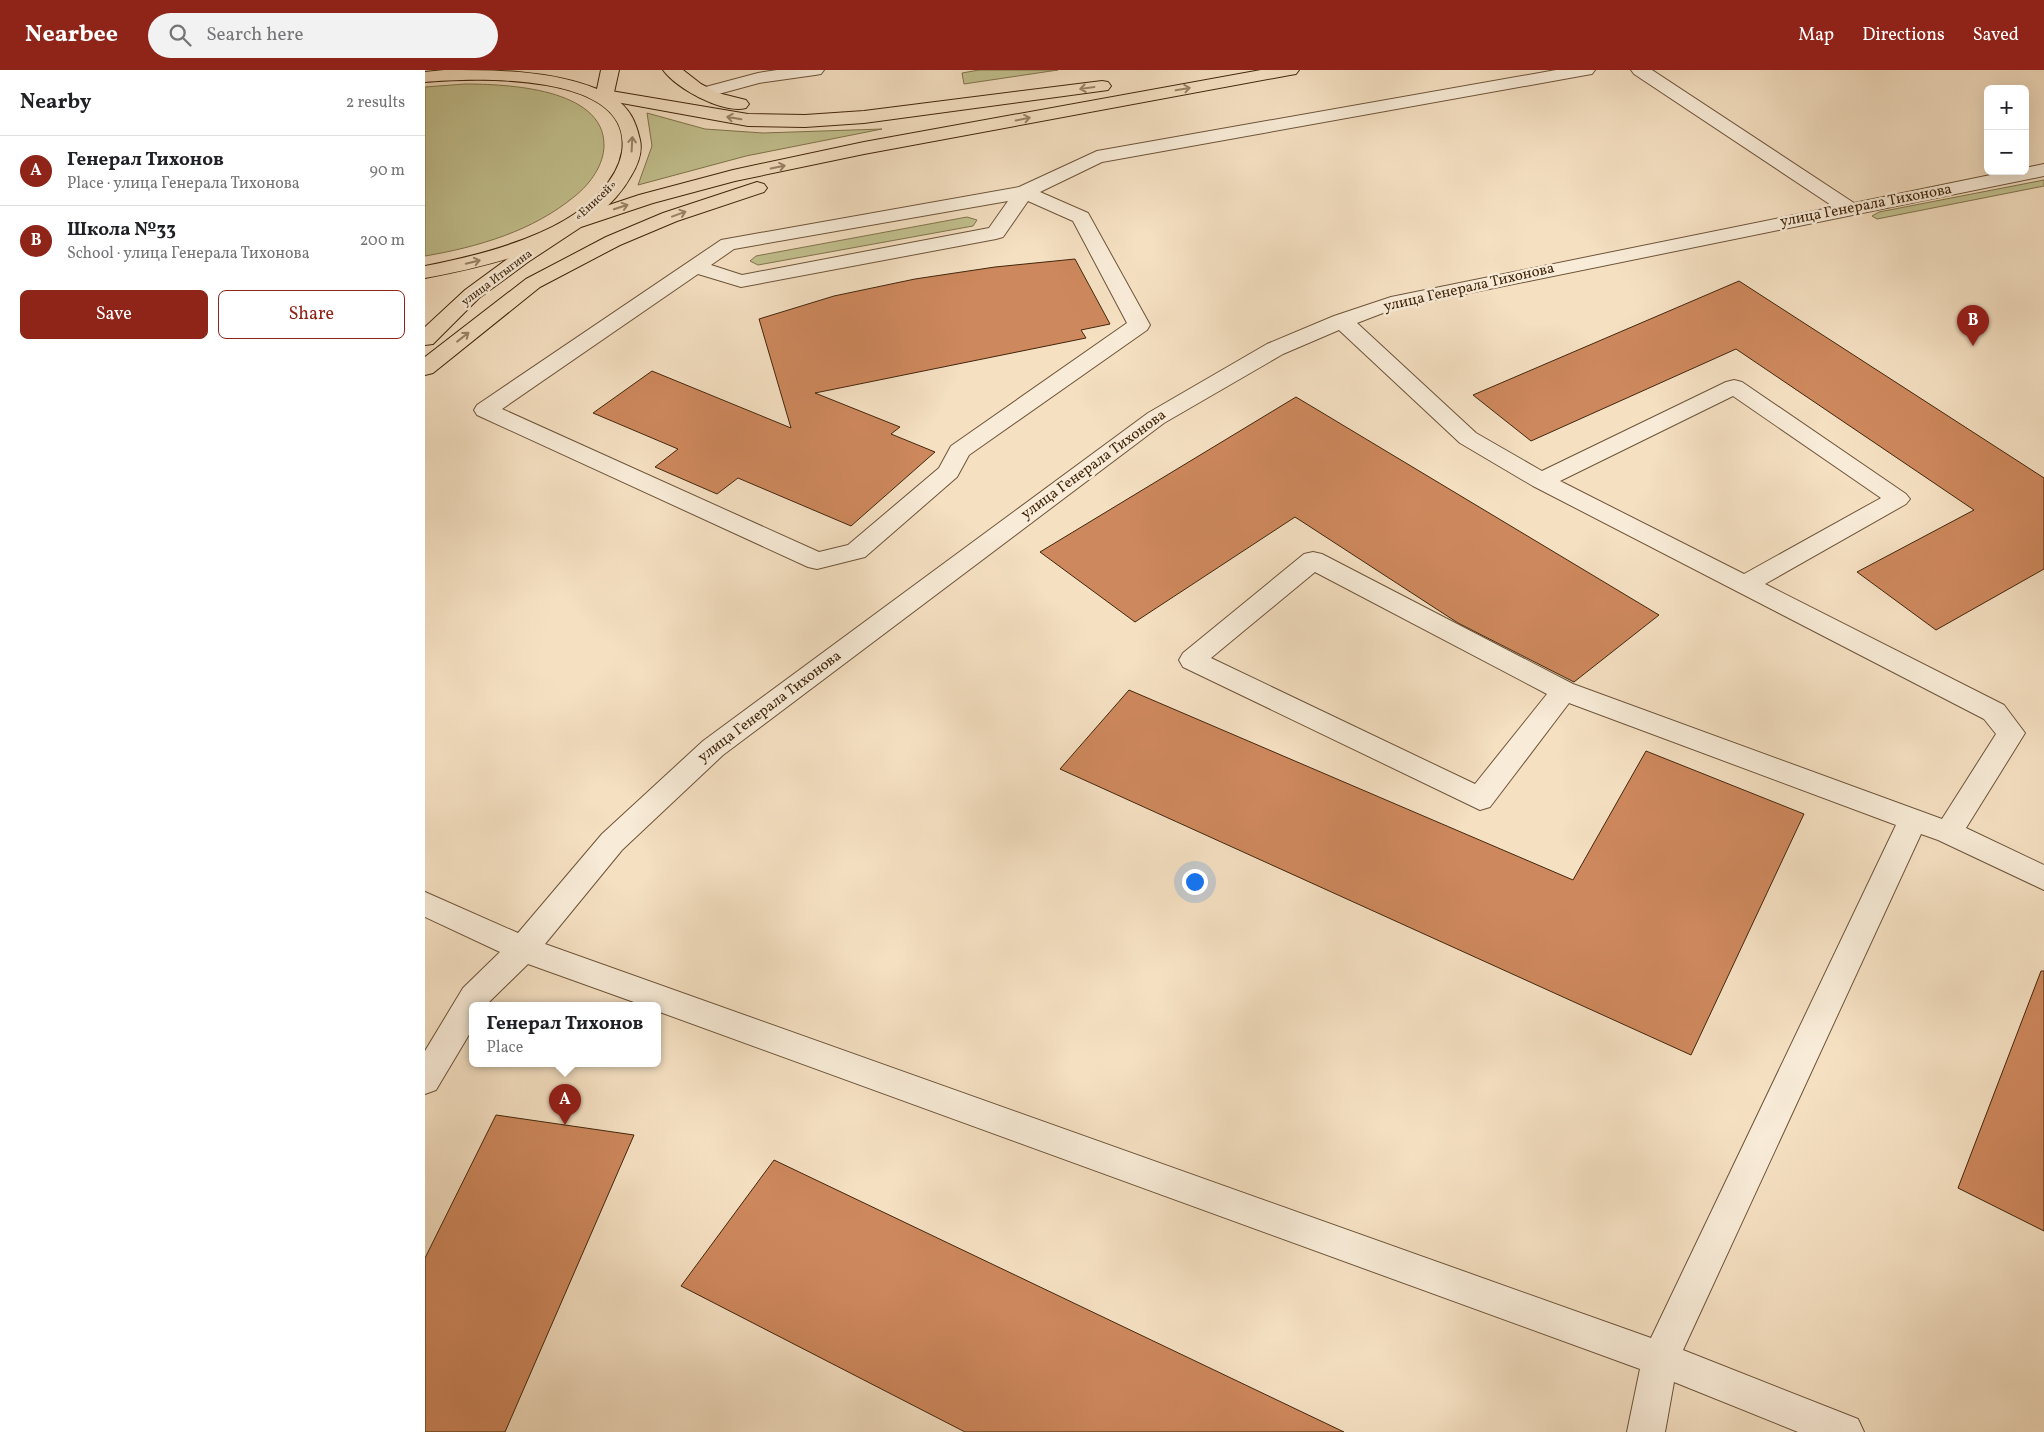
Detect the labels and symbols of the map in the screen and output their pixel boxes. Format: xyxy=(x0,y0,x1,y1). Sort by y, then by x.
one-way arrow xyxy=(1080,83,1096,93)
one-way arrow xyxy=(1175,84,1191,94)
one-way arrow xyxy=(727,112,743,122)
one-way arrow xyxy=(1015,113,1031,123)
one-way arrow xyxy=(627,137,637,153)
one-way arrow xyxy=(769,161,785,171)
street label: «Енисей» xyxy=(571,177,621,225)
street label: улица Генерала Тихонова xyxy=(1778,179,1954,233)
one-way arrow xyxy=(612,202,628,212)
one-way arrow xyxy=(671,209,686,218)
street label: улица Итыгина xyxy=(458,246,536,310)
one-way arrow xyxy=(464,257,480,266)
street label: улица Генерала Тихонова xyxy=(1381,258,1557,318)
pin: B xyxy=(1957,305,1989,346)
one-way arrow xyxy=(456,332,470,342)
street label: улица Генерала Тихонова xyxy=(1017,405,1171,525)
street label: улица Генерала Тихонова xyxy=(694,646,846,768)
your location xyxy=(1182,869,1208,895)
pin: A xyxy=(549,1084,581,1125)

